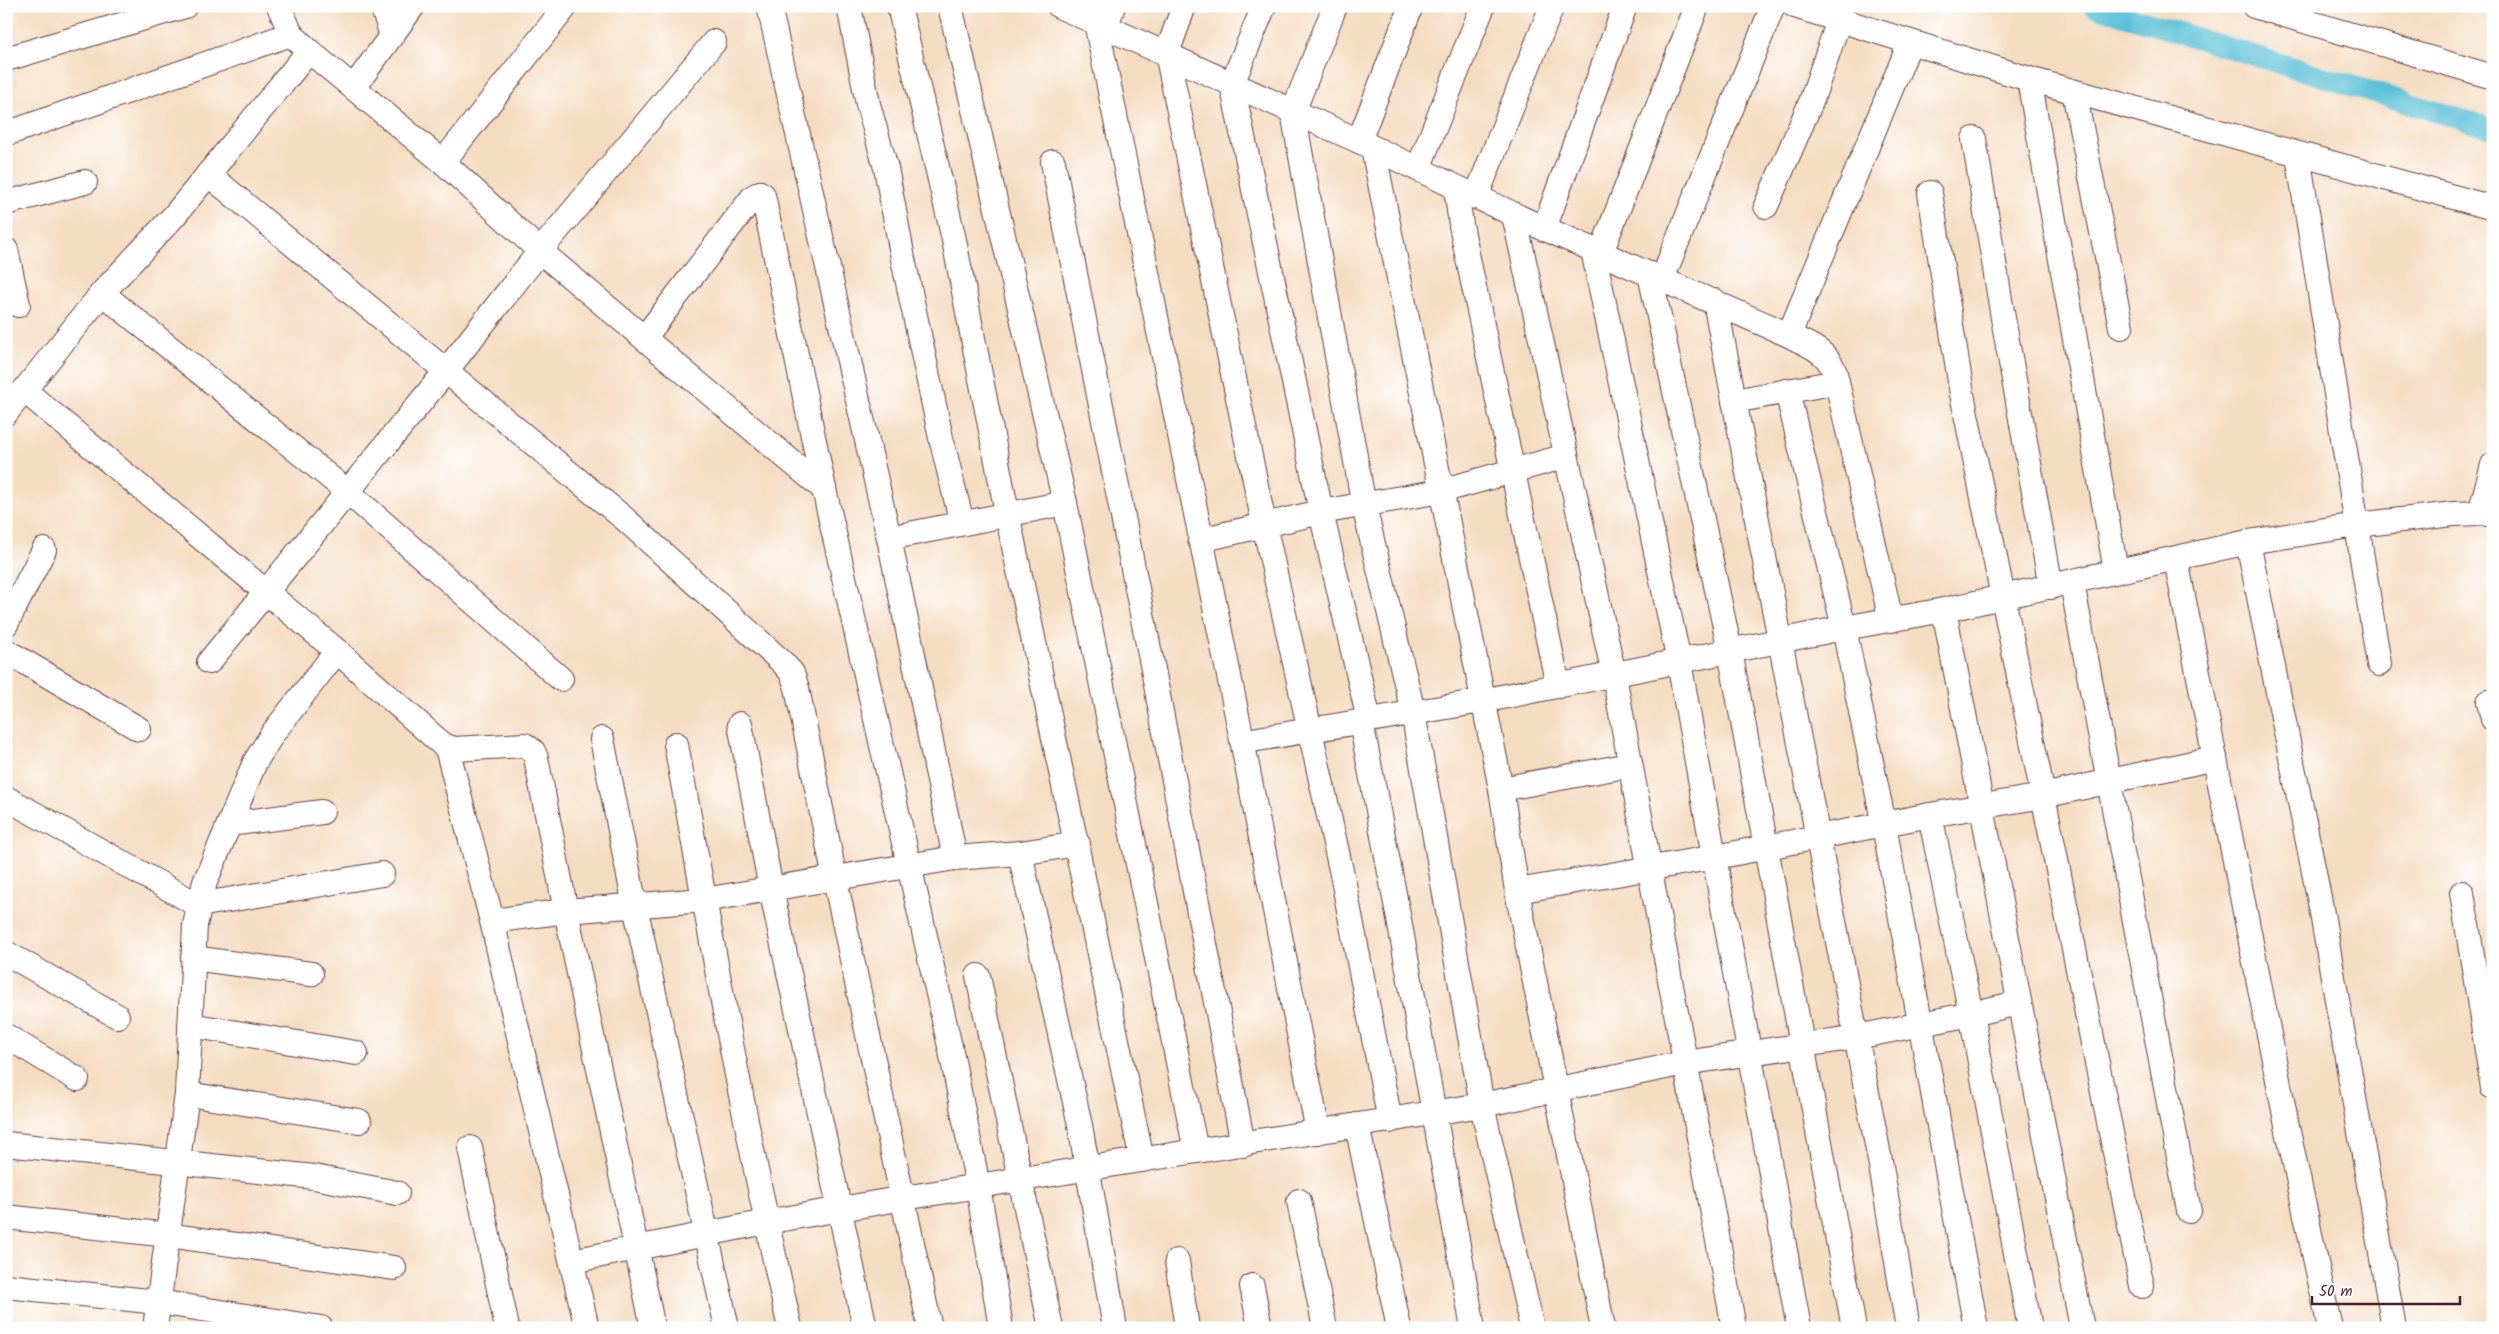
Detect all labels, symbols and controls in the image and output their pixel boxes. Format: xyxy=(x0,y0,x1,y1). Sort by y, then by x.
scale bar xyxy=(2312,1274,2459,1306)
text: 50 m xyxy=(2319,1280,2353,1304)

